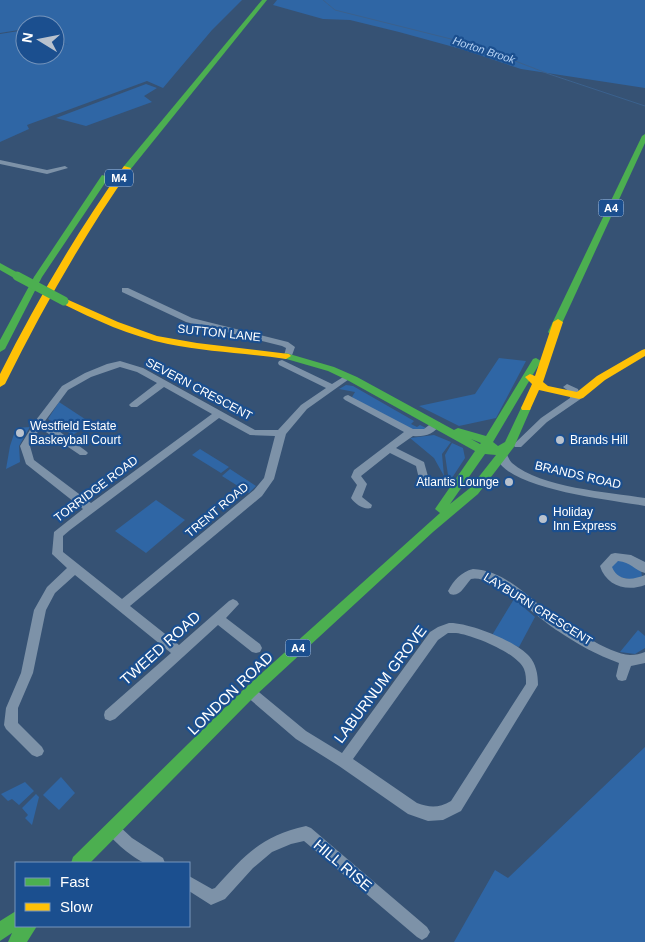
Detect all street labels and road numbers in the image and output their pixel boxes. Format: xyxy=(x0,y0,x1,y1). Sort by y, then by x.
road number: M4 xyxy=(105,170,133,187)
road number: A4 xyxy=(598,200,624,217)
street label: SUTTON LANE xyxy=(177,322,261,344)
street label: SEVERN CRESCENT xyxy=(143,355,255,423)
street label: TORRIDGE ROAD xyxy=(51,453,141,525)
street label: BRANDS ROAD xyxy=(534,458,623,492)
street label: TRENT ROAD xyxy=(183,479,252,540)
street label: LAYBURN CRESCENT xyxy=(481,570,595,648)
street label: TWEED ROAD xyxy=(117,608,204,688)
street label: LABURNUM GROVE xyxy=(330,622,430,746)
road number: A4 xyxy=(286,640,310,656)
street label: LONDON ROAD xyxy=(184,648,276,738)
street label: HILL RISE xyxy=(311,836,375,894)

